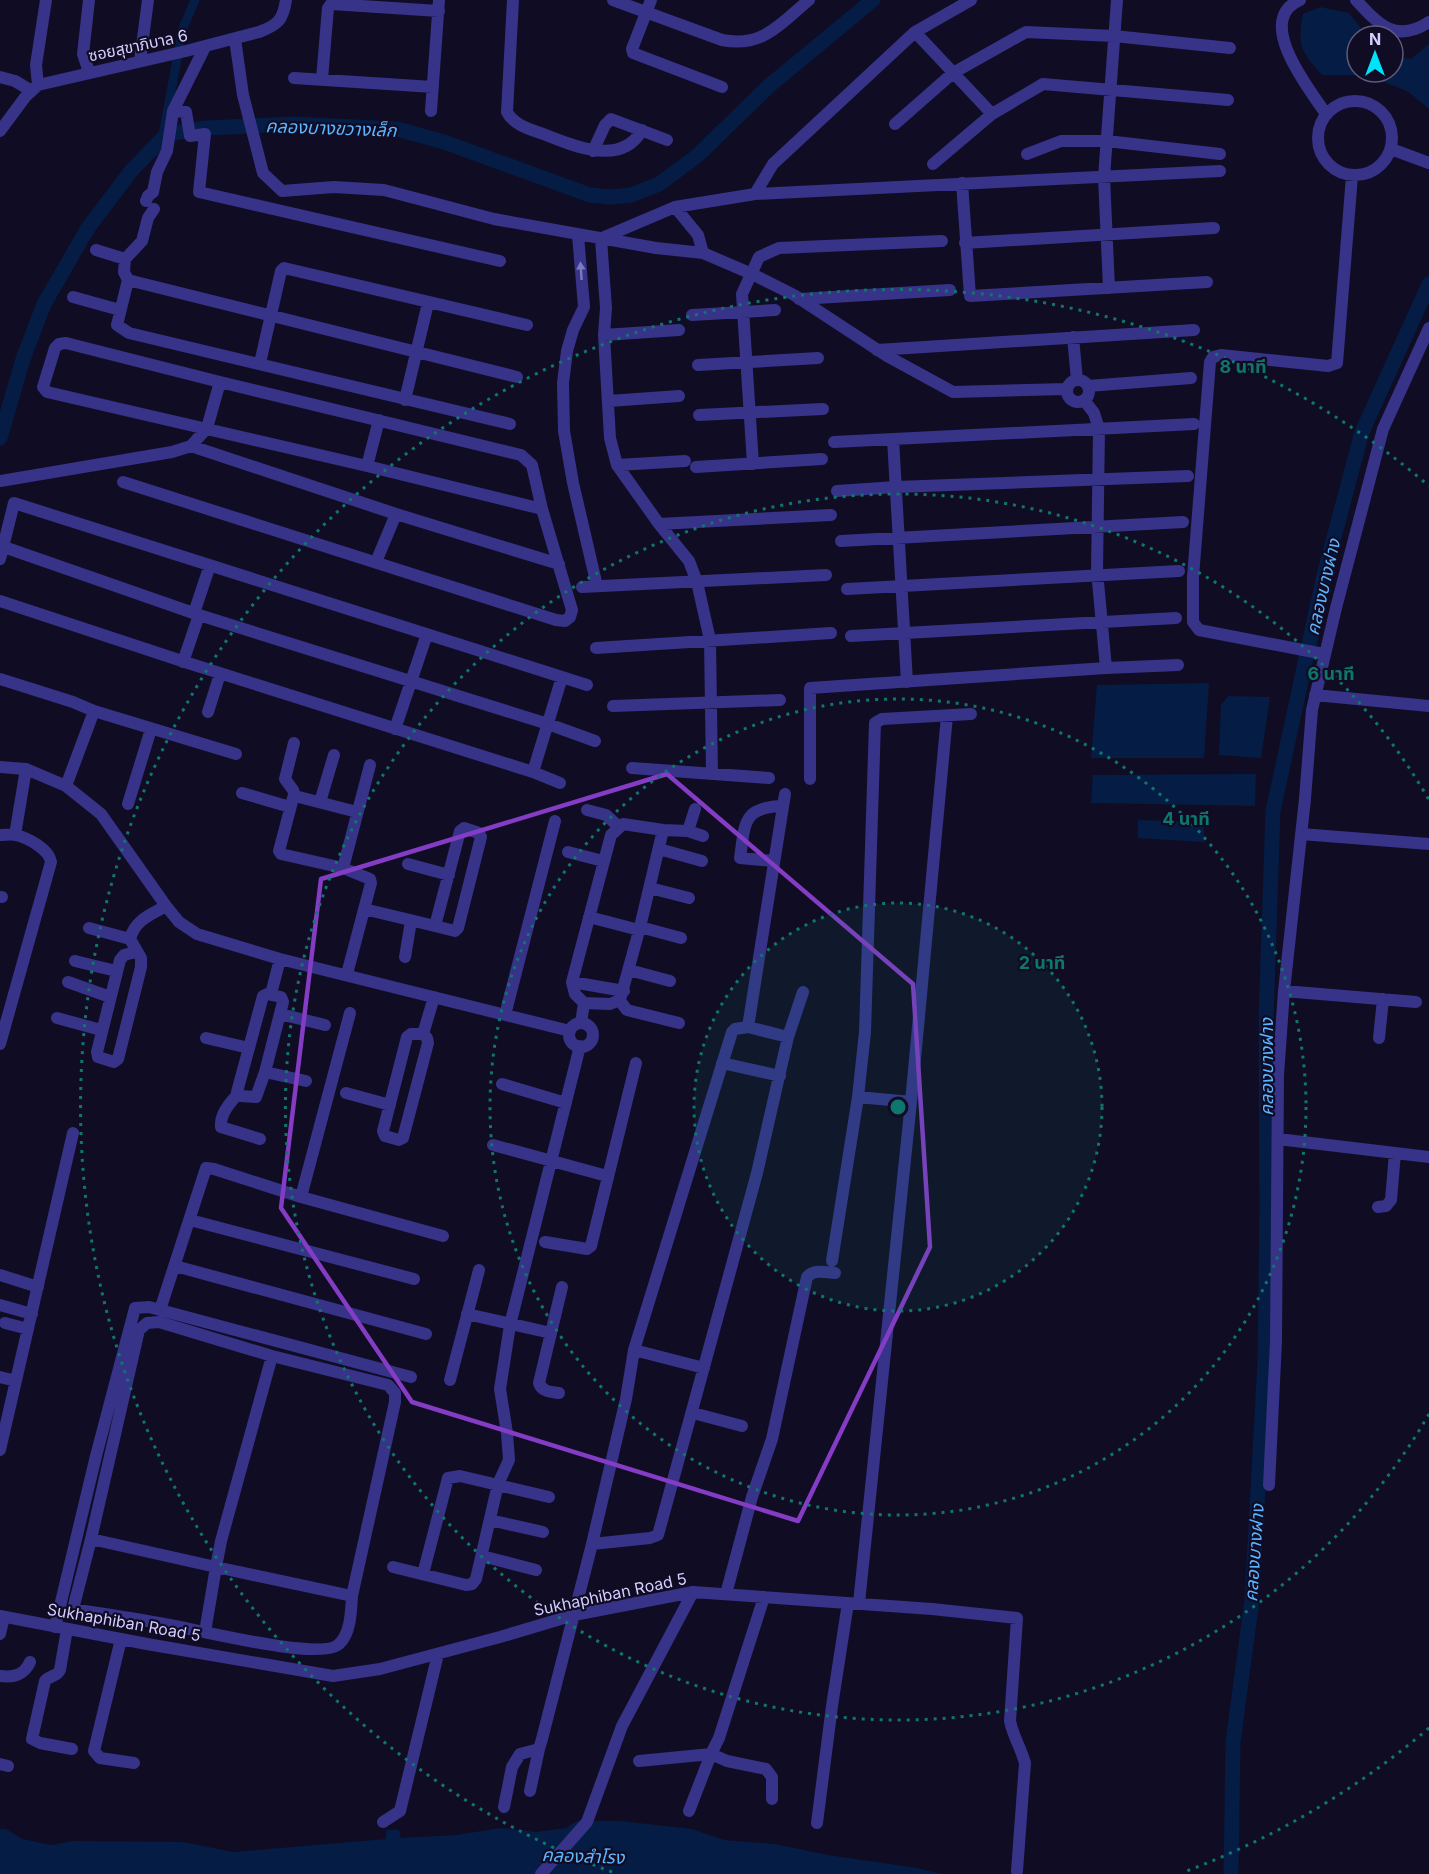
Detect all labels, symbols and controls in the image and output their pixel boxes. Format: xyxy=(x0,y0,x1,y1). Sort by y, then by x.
north arrow xyxy=(1345,24,1405,84)
street label: ซอยสุขาภิบาล 6 xyxy=(86,25,190,65)
text: N xyxy=(1369,29,1381,49)
water label: คลองบางขวางเล็ก xyxy=(265,115,398,141)
one-way arrow xyxy=(576,262,586,281)
text: 8 นาที xyxy=(1219,356,1267,377)
water label: คลองบางฝาง xyxy=(1302,536,1345,637)
text: 6 นาที xyxy=(1307,663,1355,684)
text: 4 นาที xyxy=(1162,808,1210,829)
text: 2 นาที xyxy=(1019,952,1065,973)
water label: คลองบางฝาง xyxy=(1256,1017,1277,1116)
centre of rings xyxy=(888,1097,908,1117)
water label: คลองบางฝาง xyxy=(1240,1502,1268,1603)
street label: Sukhaphiban Road 5 xyxy=(532,1568,688,1620)
street label: Sukhaphiban Road 5 xyxy=(46,1599,202,1645)
water label: คลองสำโรง xyxy=(541,1844,626,1868)

